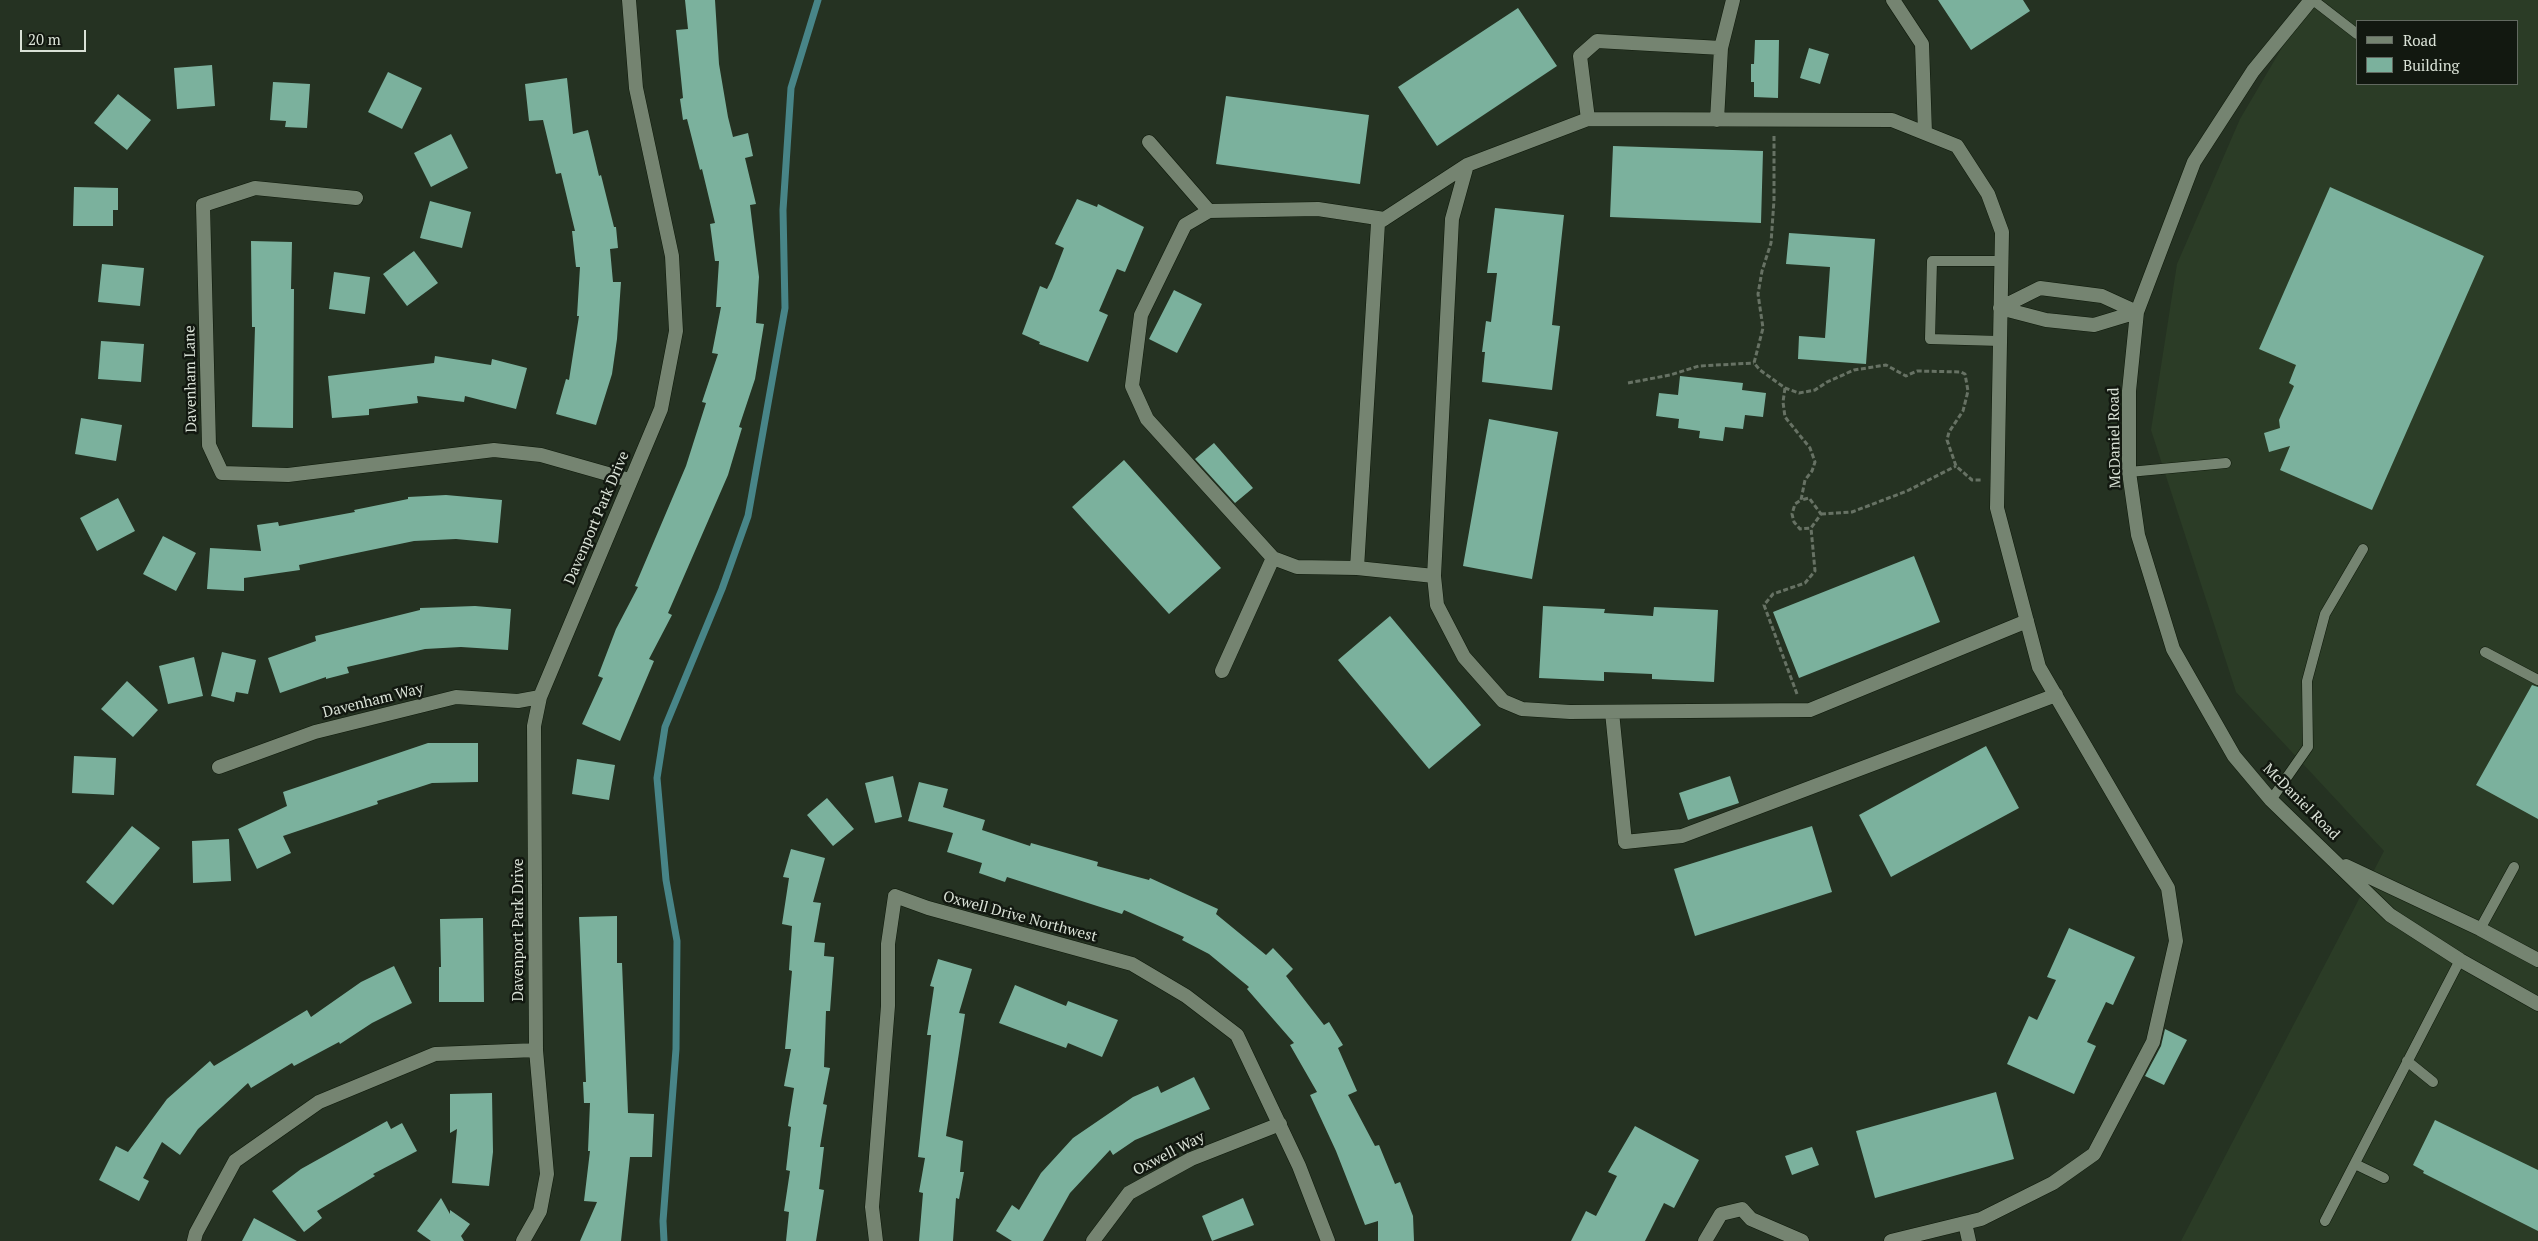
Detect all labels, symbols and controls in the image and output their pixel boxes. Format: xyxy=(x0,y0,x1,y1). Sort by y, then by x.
scale bar xyxy=(22,20,89,52)
legend xyxy=(2356,20,2518,85)
text: 20 m xyxy=(28,29,61,49)
text: Road xyxy=(2403,30,2436,50)
text: Building xyxy=(2403,55,2460,75)
street label: Davenham Lane xyxy=(181,325,201,433)
street label: McDaniel Road xyxy=(2105,387,2125,489)
street label: Davenport Park Drive xyxy=(561,449,633,587)
street label: Davenham Way xyxy=(321,680,425,722)
street label: McDaniel Road xyxy=(2259,760,2343,844)
street label: Davenport Park Drive xyxy=(510,858,528,1002)
street label: Oxwell Drive Northwest xyxy=(941,888,1099,946)
street label: Oxwell Way xyxy=(1130,1128,1208,1180)

